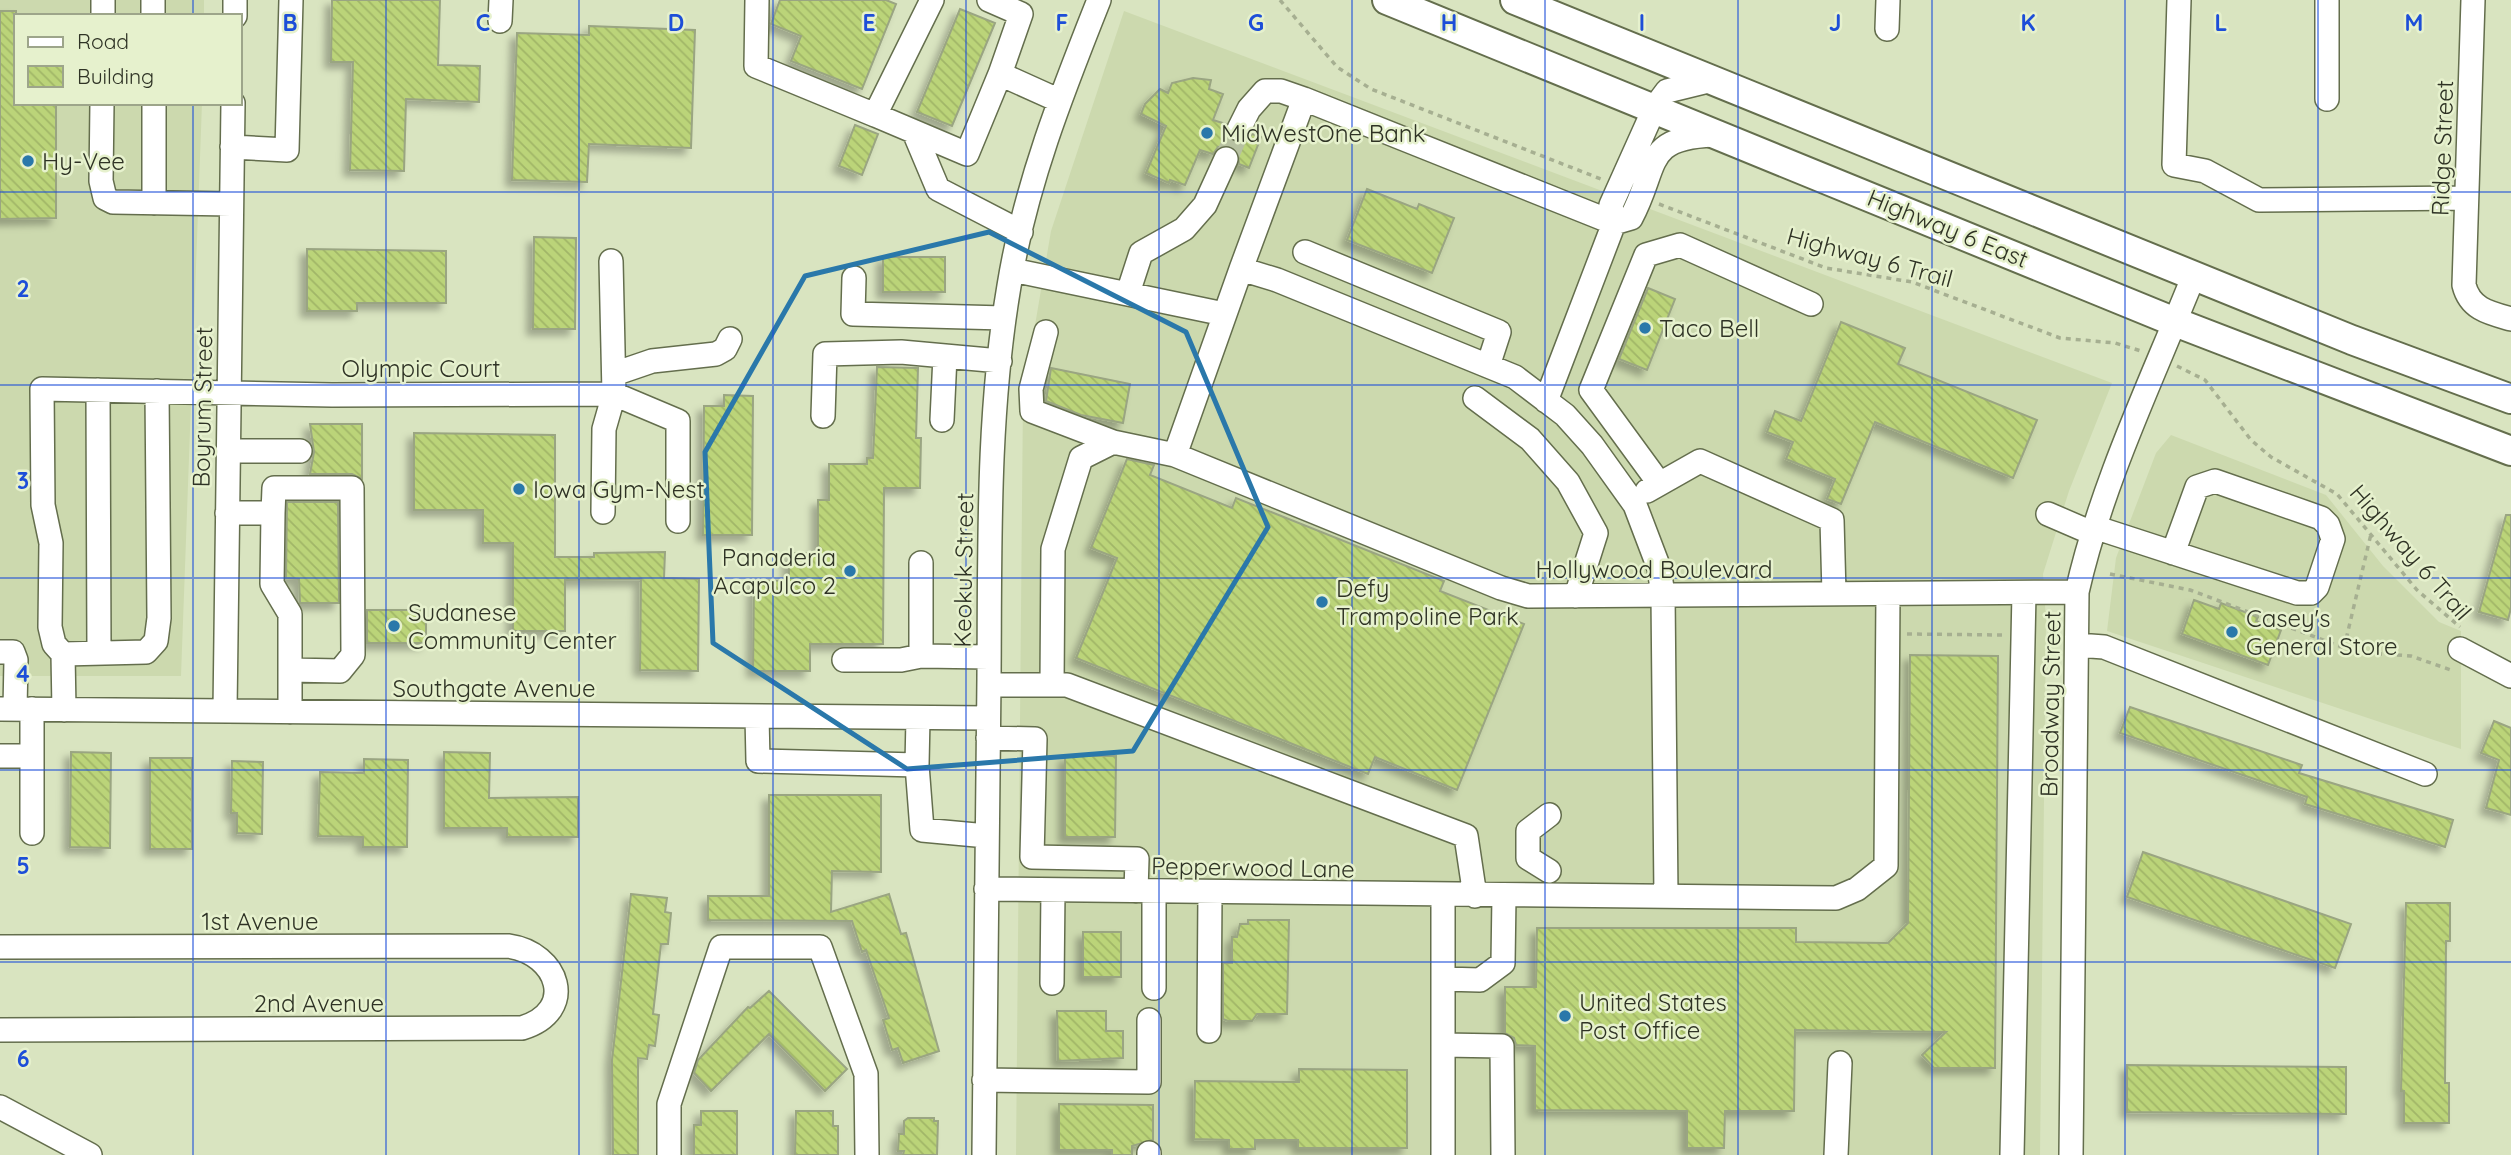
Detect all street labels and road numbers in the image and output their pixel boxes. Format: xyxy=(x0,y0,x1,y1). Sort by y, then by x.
street label: Ridge Street xyxy=(2425,80,2459,216)
street label: Highway 6 East xyxy=(1863,182,2033,274)
street label: Highway 6 Trail xyxy=(1784,220,1956,294)
street label: Boyrum Street xyxy=(186,326,218,488)
street label: Olympic Court xyxy=(342,353,500,383)
street label: Highway 6 Trail xyxy=(2344,478,2478,626)
street label: Keokuk Street xyxy=(947,492,979,648)
street label: Hollywood Boulevard xyxy=(1535,554,1773,584)
street label: Broadway Street xyxy=(2033,611,2067,797)
street label: Southgate Avenue xyxy=(392,673,596,703)
street label: Pepperwood Lane xyxy=(1151,850,1355,884)
street label: 1st Avenue xyxy=(202,906,318,936)
street label: 2nd Avenue xyxy=(254,988,384,1018)

